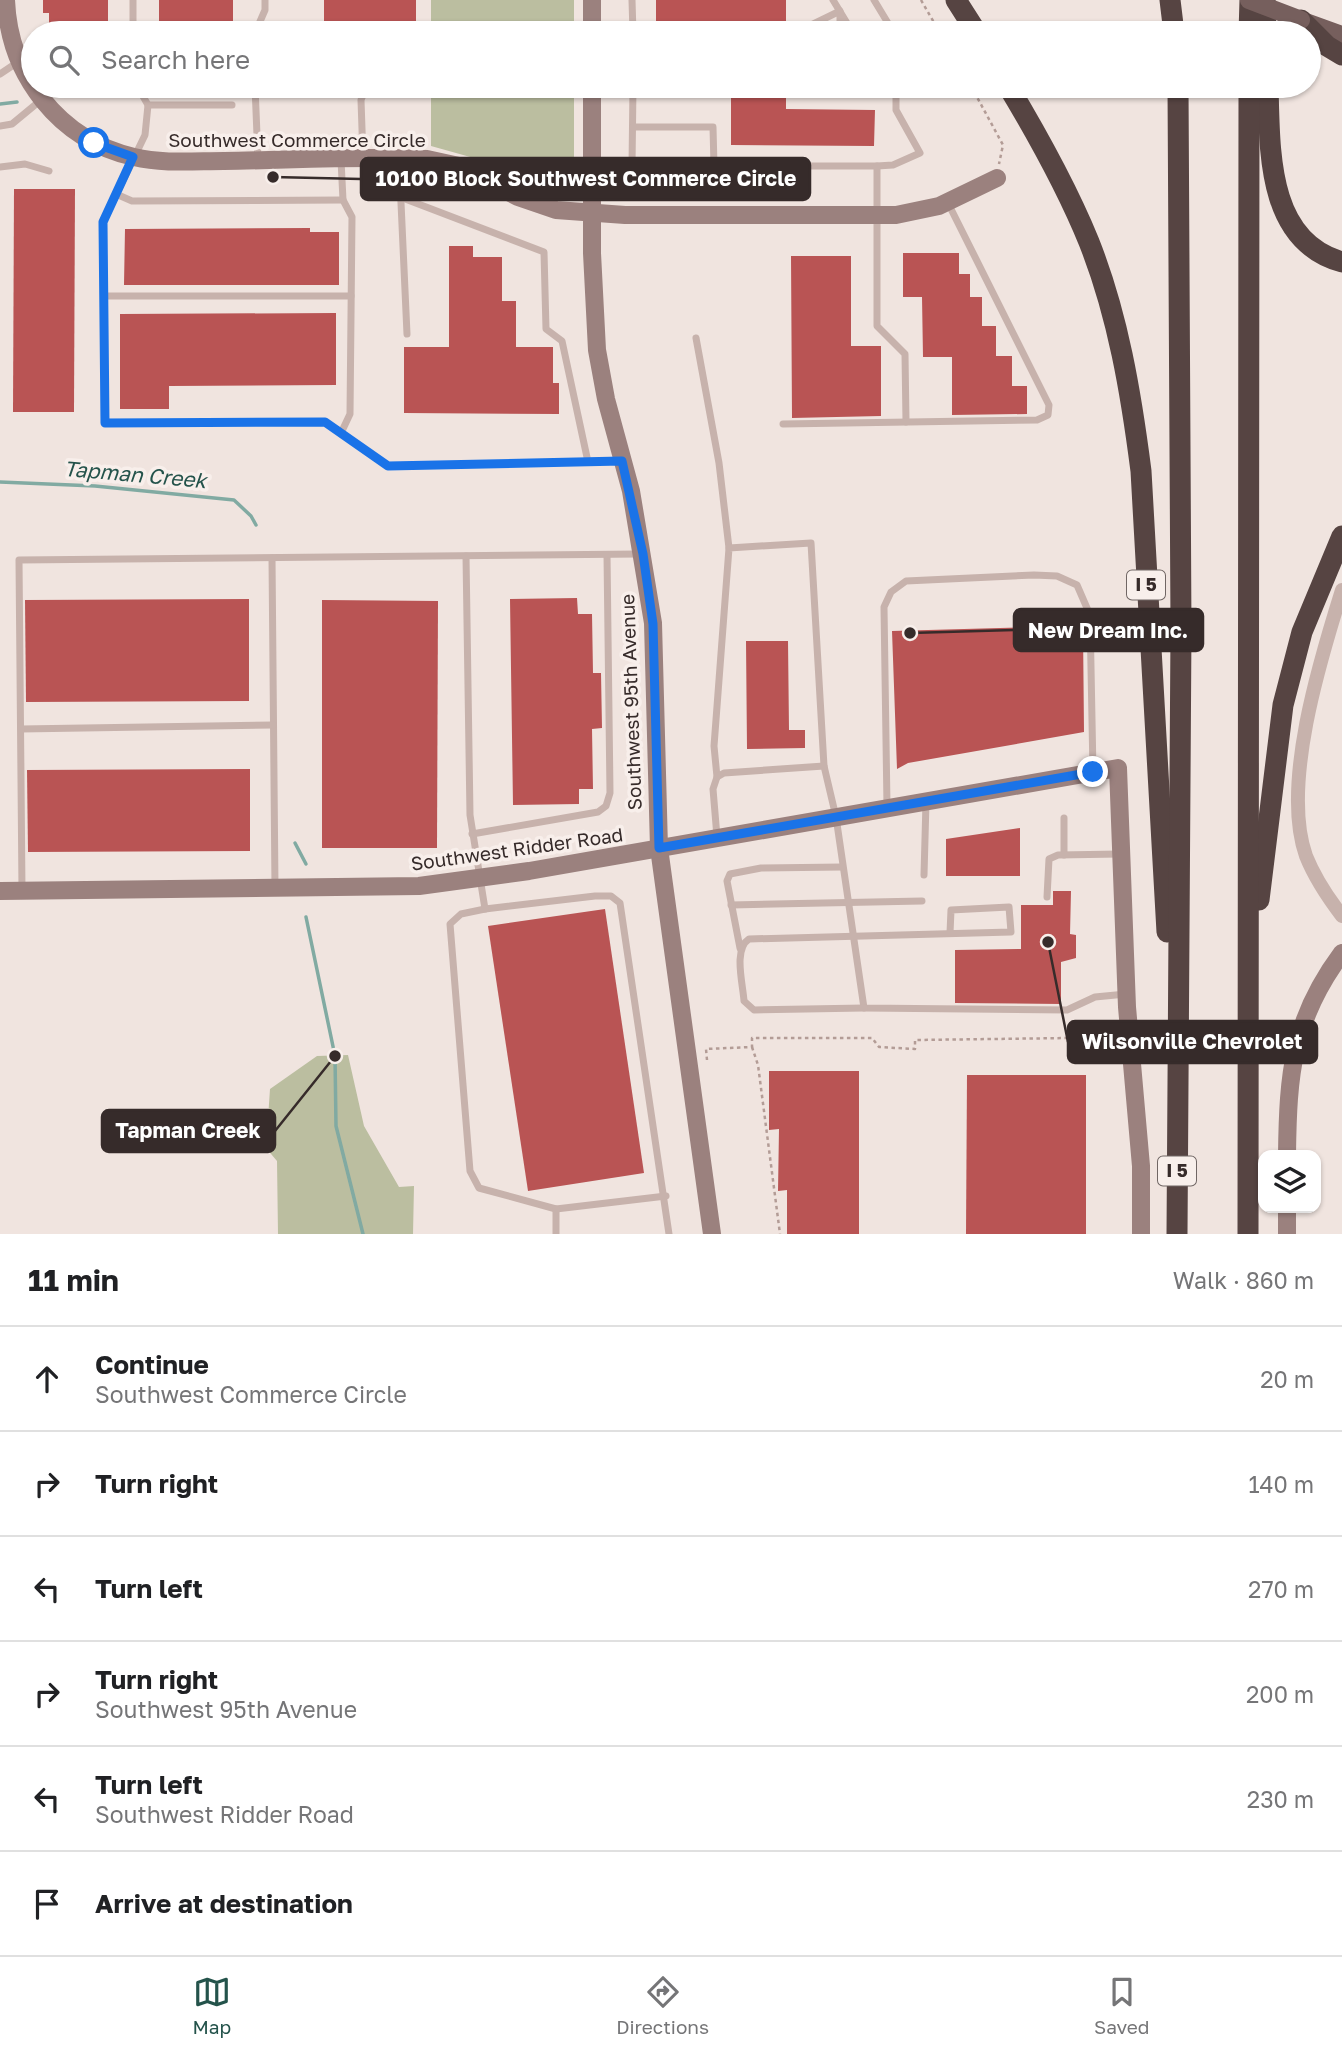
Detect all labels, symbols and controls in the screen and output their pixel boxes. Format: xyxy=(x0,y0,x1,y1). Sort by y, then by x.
search box xyxy=(21,21,1321,98)
icon: search xyxy=(45,41,83,79)
text: Search here xyxy=(101,44,250,75)
route start xyxy=(78,127,109,158)
street label: Southwest Commerce Circle xyxy=(168,128,426,151)
callout: 10100 Block Southwest Commerce Circle xyxy=(361,158,810,200)
text: 10100 Block Southwest Commerce Circle xyxy=(376,165,796,191)
water label: Tapman Creek xyxy=(63,455,210,493)
road number: I 5 xyxy=(1127,570,1165,600)
street label: Southwest 95th Avenue xyxy=(615,593,646,811)
callout: New Dream Inc. xyxy=(1014,609,1203,651)
text: New Dream Inc. xyxy=(1028,617,1188,643)
route end xyxy=(1077,756,1108,787)
street label: Southwest Ridder Road xyxy=(409,822,624,875)
callout: Wilsonville Chevrolet xyxy=(1068,1021,1317,1063)
text: Wilsonville Chevrolet xyxy=(1082,1028,1302,1054)
callout: Tapman Creek xyxy=(102,1110,275,1152)
text: Tapman Creek xyxy=(115,1117,261,1143)
map controls xyxy=(1258,1150,1321,1213)
button: layers xyxy=(1258,1150,1321,1213)
road number: I 5 xyxy=(1158,1156,1196,1186)
text: 11 min xyxy=(28,1262,119,1298)
text: Walk · 860 m xyxy=(1173,1266,1314,1294)
text: Continue xyxy=(95,1349,209,1380)
icon: ahead xyxy=(28,1360,66,1398)
text: 20 m xyxy=(1260,1365,1314,1393)
text: Southwest Commerce Circle xyxy=(95,1380,407,1408)
icon: right xyxy=(28,1465,66,1503)
text: Turn right xyxy=(95,1468,218,1499)
text: 140 m xyxy=(1248,1470,1314,1498)
icon: left xyxy=(28,1570,66,1608)
text: Turn left xyxy=(95,1573,203,1604)
text: 270 m xyxy=(1248,1575,1314,1603)
text: Turn right xyxy=(95,1664,218,1695)
icon: right xyxy=(28,1675,66,1713)
text: 200 m xyxy=(1246,1680,1314,1708)
text: Southwest 95th Avenue xyxy=(95,1695,357,1723)
text: Turn left xyxy=(95,1769,203,1800)
icon: left xyxy=(28,1780,66,1818)
text: 230 m xyxy=(1247,1785,1314,1813)
text: Southwest Ridder Road xyxy=(95,1800,354,1828)
icon: arrive xyxy=(28,1885,66,1923)
text: Arrive at destination xyxy=(95,1888,353,1919)
tab: Map xyxy=(192,1973,231,2038)
tab: Directions xyxy=(616,1973,709,2038)
tab: Saved xyxy=(1094,1973,1150,2038)

